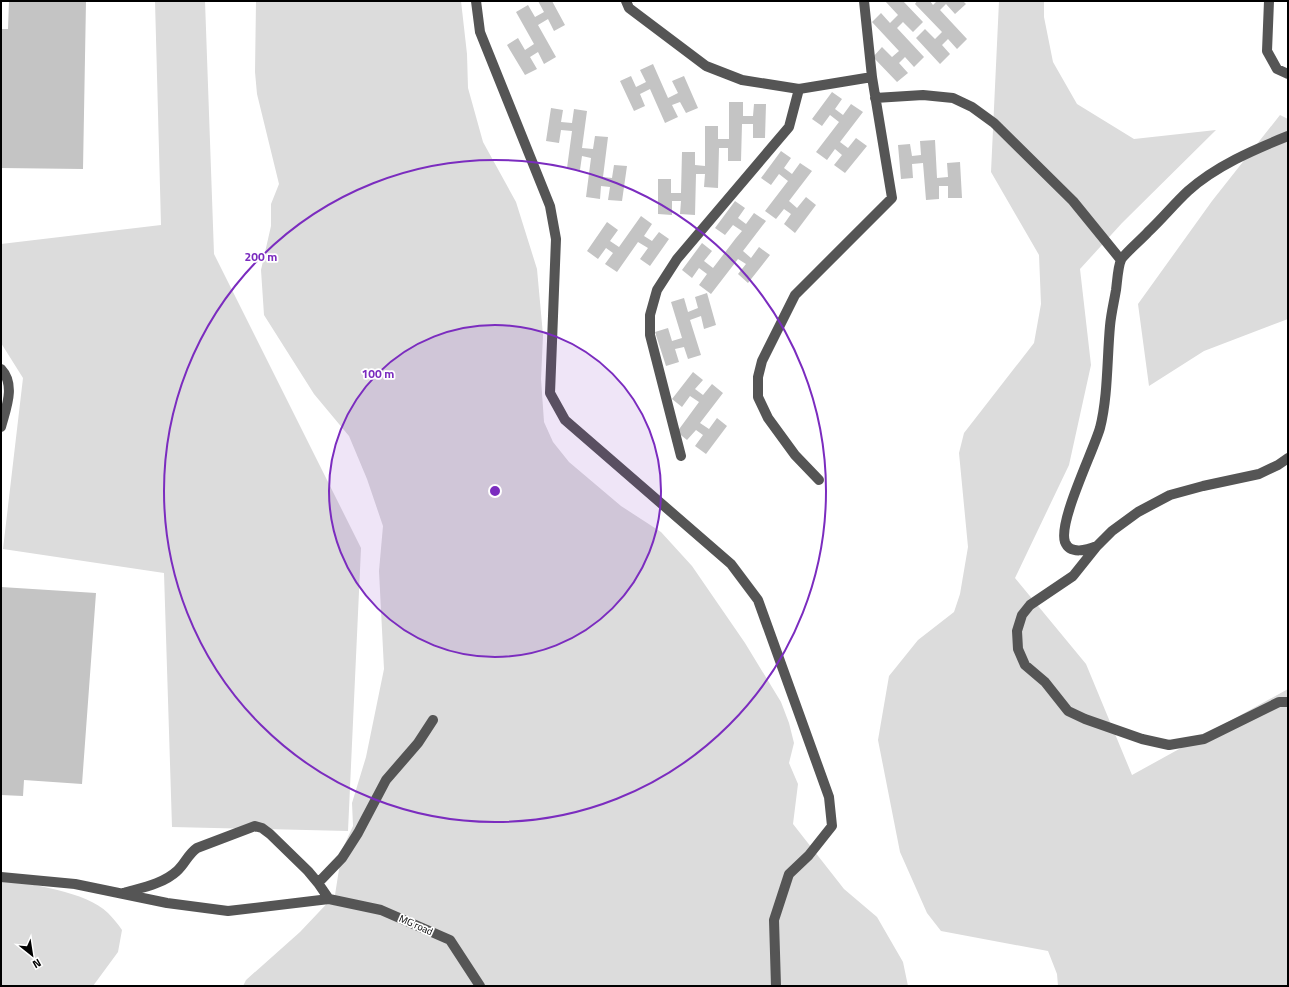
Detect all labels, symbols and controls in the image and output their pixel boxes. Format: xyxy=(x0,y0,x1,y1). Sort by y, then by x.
text: 200 m xyxy=(245,247,277,266)
text: 100 m xyxy=(362,364,394,383)
centre of rings xyxy=(488,484,502,498)
street label: MG road xyxy=(397,911,435,939)
north arrow xyxy=(12,935,52,975)
text: N xyxy=(30,955,44,972)

